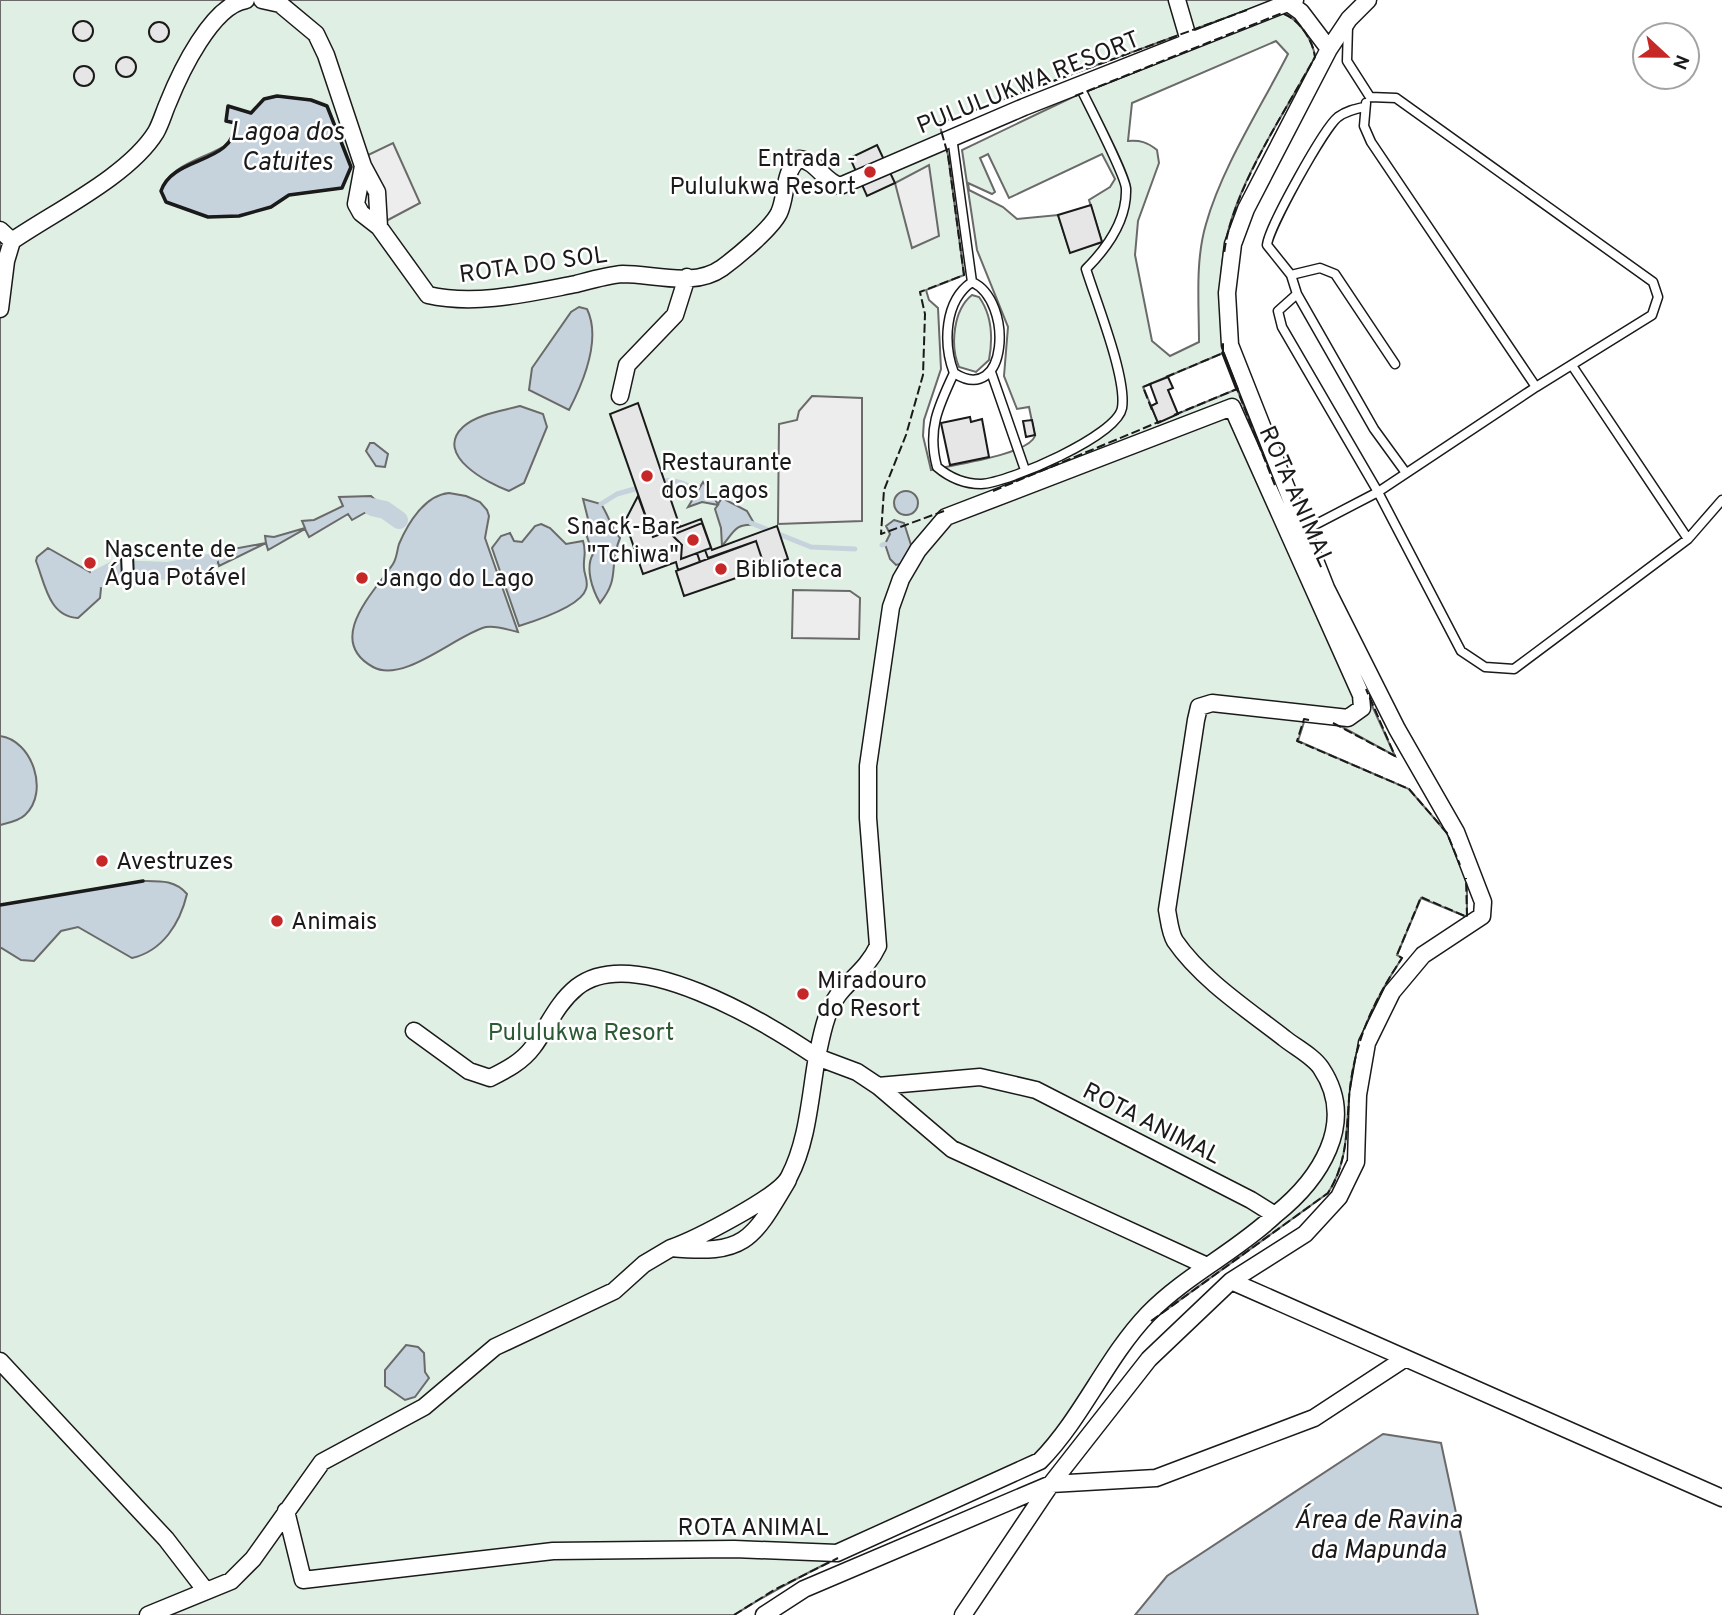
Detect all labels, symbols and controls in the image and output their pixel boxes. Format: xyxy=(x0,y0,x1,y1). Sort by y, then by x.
north arrow xyxy=(1631,21,1701,91)
street label: PULULUKWA RESORT xyxy=(913,25,1145,142)
text: N xyxy=(1666,51,1694,72)
water label: Lagoa dos Catuites xyxy=(230,117,345,180)
place label: Entrada - Pululukwa Resort xyxy=(669,145,856,203)
marker: Entrada - Pululukwa Resort xyxy=(862,164,878,180)
street label: ROTA DO SOL xyxy=(457,241,609,291)
street label: ROTA ANIMAL xyxy=(1251,422,1340,572)
place label: Restaurante dos Lagos xyxy=(661,449,792,507)
marker: Restaurante dos Lagos xyxy=(639,468,655,484)
place label: Snack-Bar "Tchiwa" xyxy=(566,513,679,571)
marker: Snack-Bar "Tchiwa" xyxy=(685,532,701,548)
place label: Nascente de Água Potável xyxy=(104,536,246,594)
marker: Nascente de Água Potável xyxy=(82,555,98,571)
place label: Biblioteca xyxy=(735,556,842,586)
marker: Biblioteca xyxy=(713,561,729,577)
place label: Jango do Lago xyxy=(376,565,534,595)
marker: Jango do Lago xyxy=(354,570,370,586)
place label: Avestruzes xyxy=(116,848,233,878)
marker: Avestruzes xyxy=(94,853,110,869)
place label: Animais xyxy=(291,908,377,938)
marker: Animais xyxy=(269,913,285,929)
place label: Miradouro do Resort xyxy=(817,967,927,1025)
marker: Miradouro do Resort xyxy=(795,986,811,1002)
park label: Pululukwa Resort xyxy=(488,1019,674,1049)
street label: ROTA ANIMAL xyxy=(1077,1077,1225,1172)
water label: Área de Ravina da Mapunda xyxy=(1294,1503,1463,1568)
street label: ROTA ANIMAL xyxy=(677,1514,829,1544)

